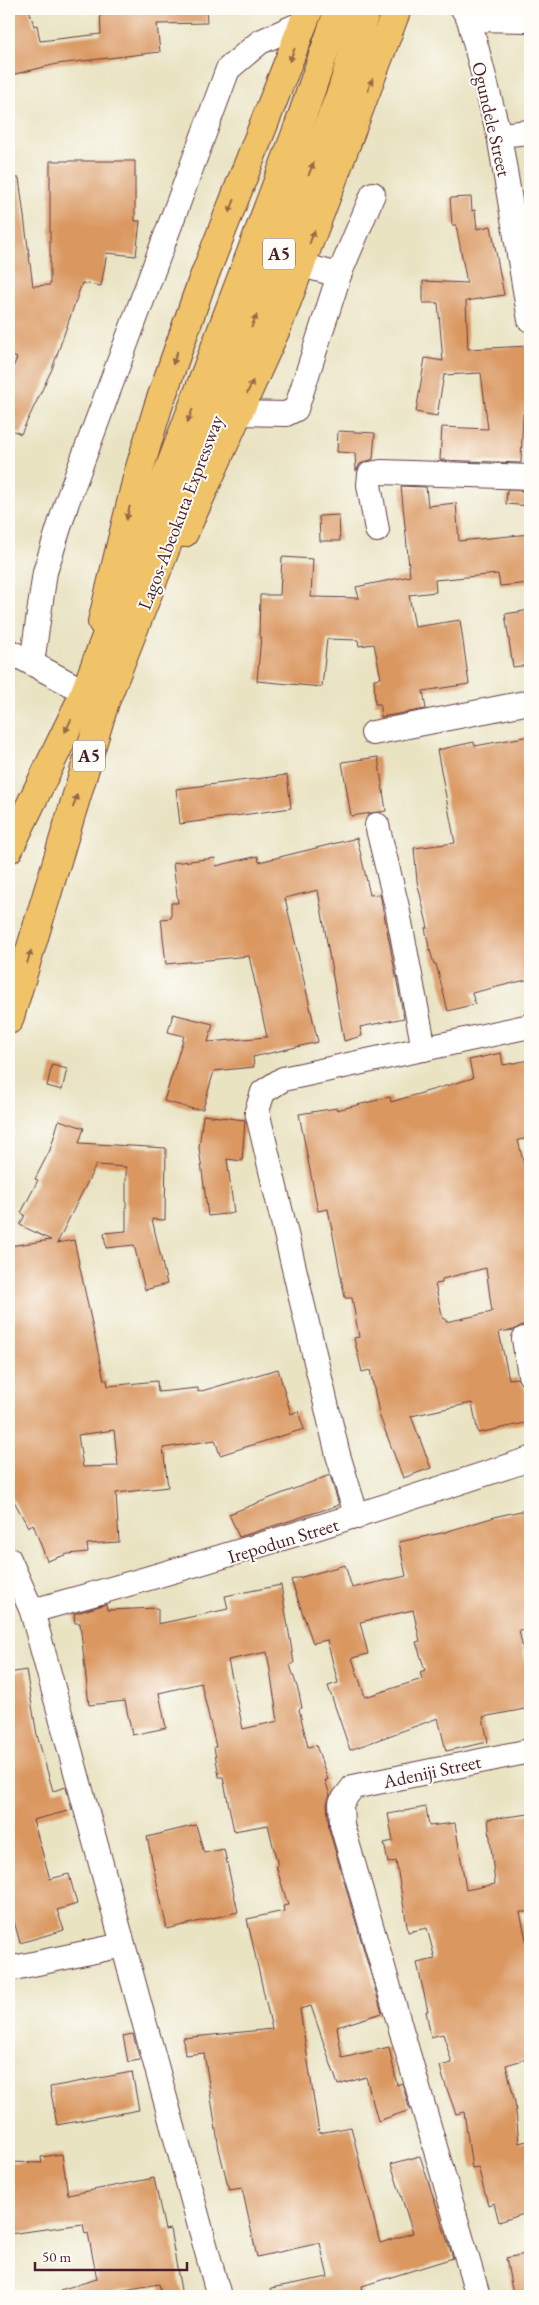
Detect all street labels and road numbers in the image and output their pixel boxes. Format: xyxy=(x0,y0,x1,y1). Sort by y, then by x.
street label: Ogundele Street xyxy=(466,59,517,179)
road number: A5 xyxy=(263,238,295,270)
street label: Lagos-Abeokuta Expressway xyxy=(132,411,229,613)
road number: A5 xyxy=(73,740,105,771)
street label: Irepodun Street xyxy=(225,1512,342,1569)
street label: Adeniji Street xyxy=(380,1749,483,1794)

